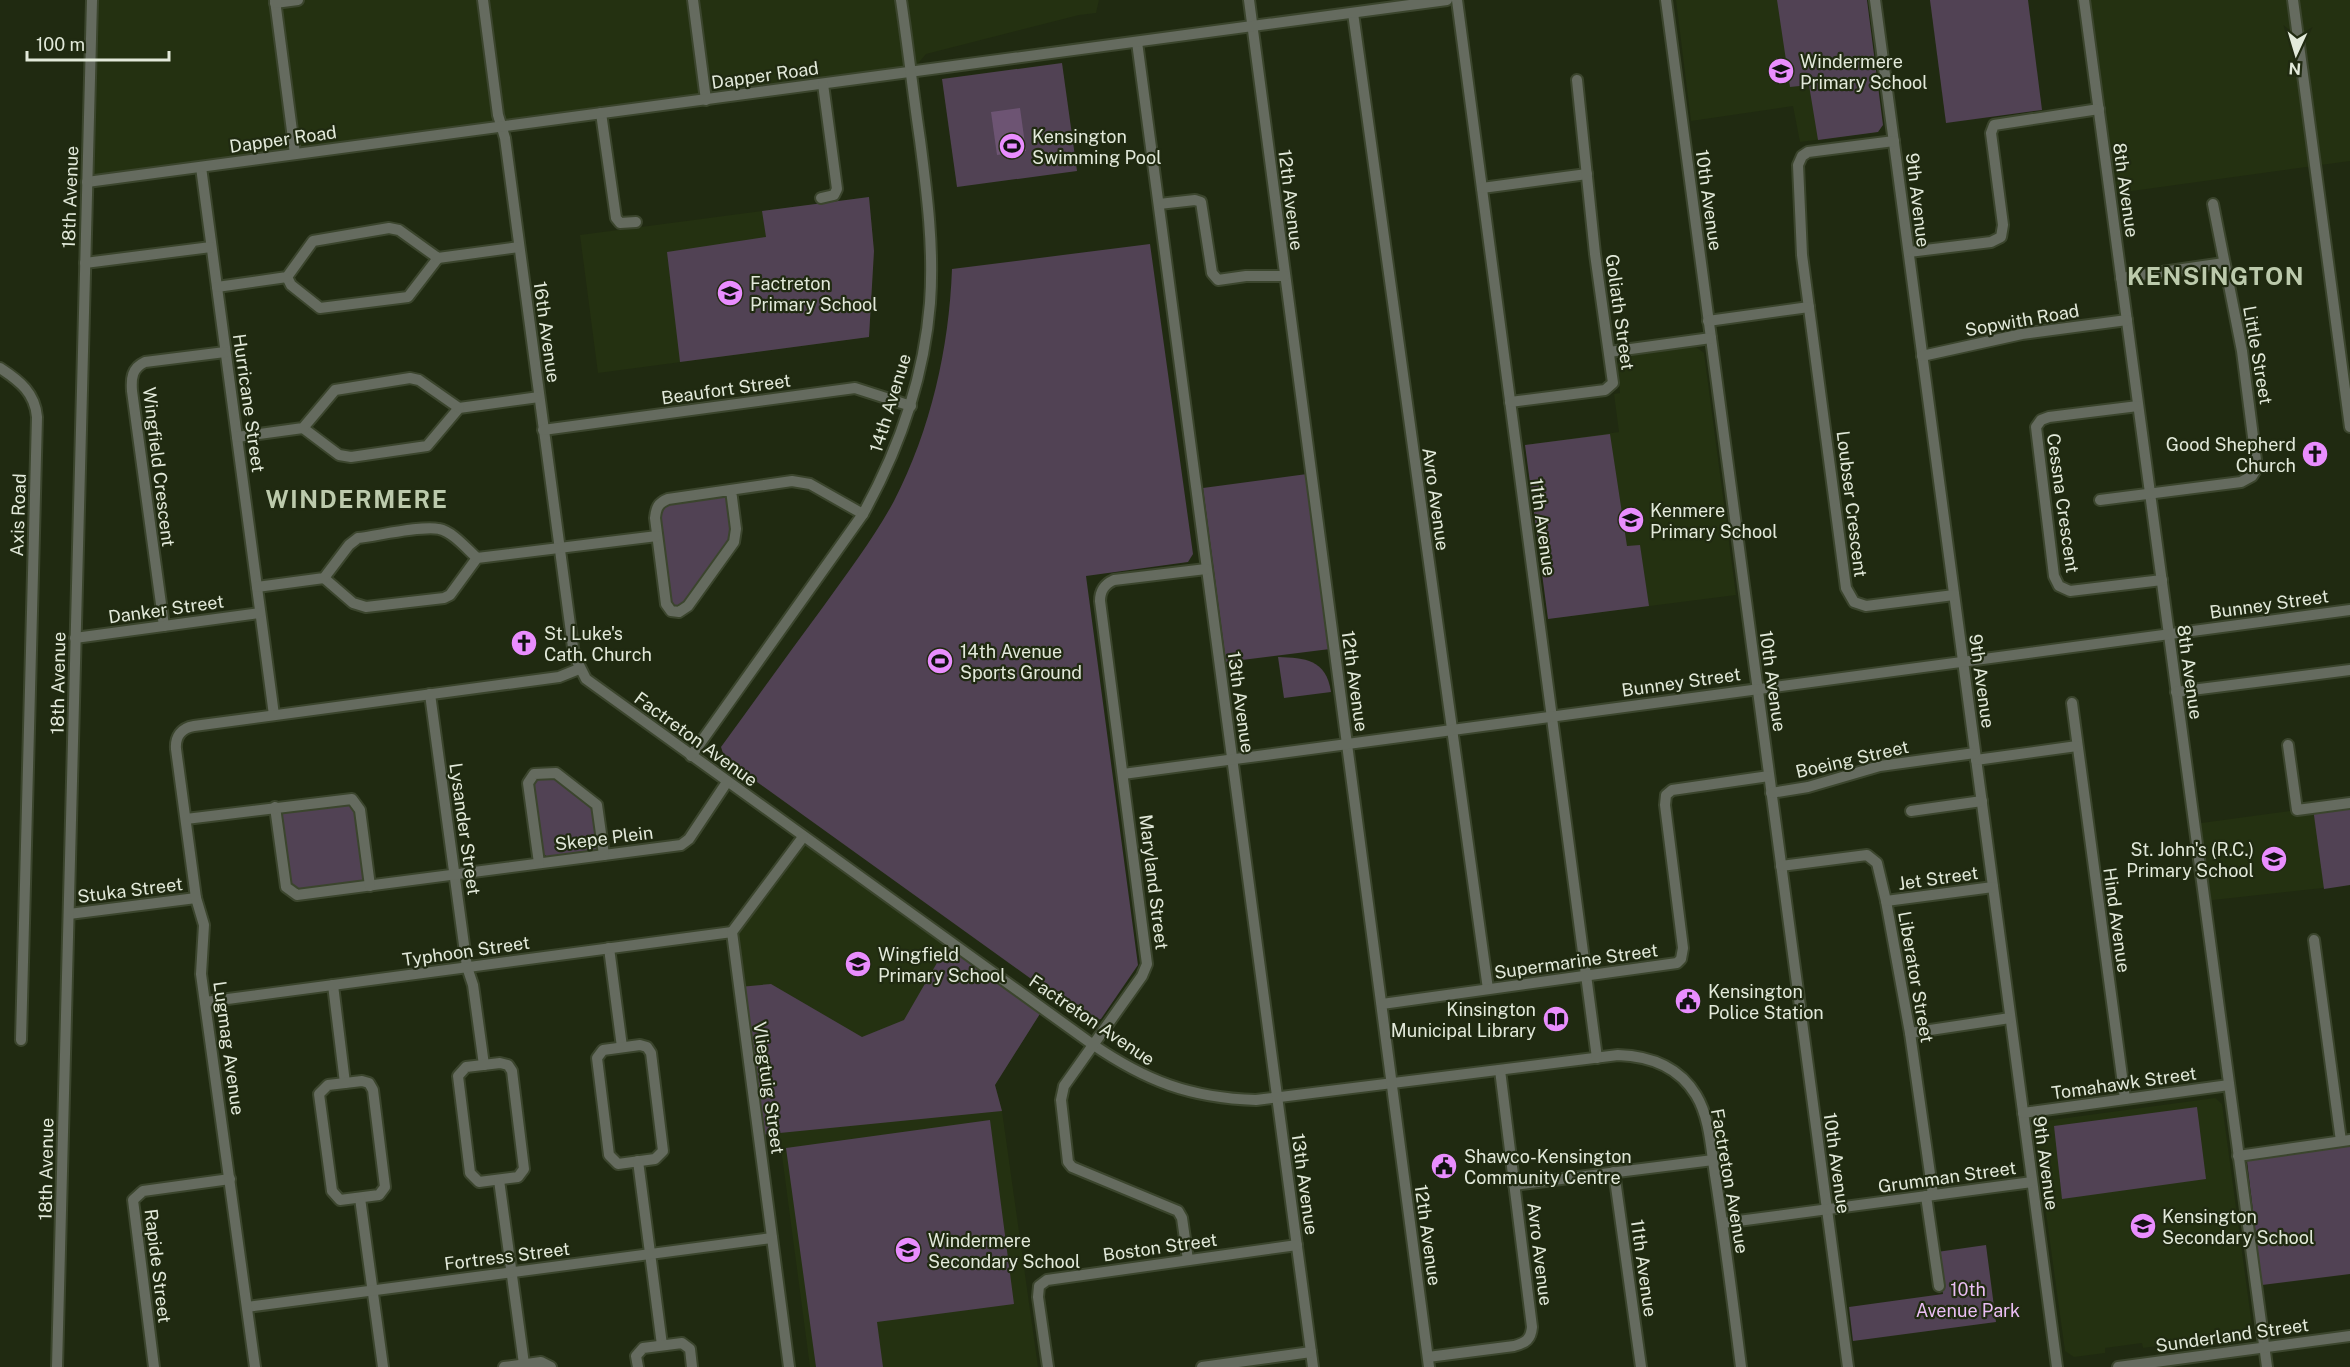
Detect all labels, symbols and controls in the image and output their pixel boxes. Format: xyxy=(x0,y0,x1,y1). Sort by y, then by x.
scale bar xyxy=(27,24,170,62)
north arrow xyxy=(2266,24,2326,84)
text: 100 m xyxy=(36,34,85,55)
place label: Windermere Primary School xyxy=(1800,51,1928,93)
school or university icon: Windermere Primary School xyxy=(1766,56,1796,86)
street label: Dapper Road xyxy=(710,57,820,93)
text: N xyxy=(2288,59,2302,78)
street label: Dapper Road xyxy=(228,121,338,157)
place label: Kensington Swimming Pool xyxy=(1032,126,1162,168)
sports icon: Kensington Swimming Pool xyxy=(997,131,1027,161)
street label: 8th Avenue xyxy=(2109,141,2143,239)
street label: 18th Avenue xyxy=(58,145,82,249)
street label: 12th Avenue xyxy=(1274,148,1308,252)
street label: 10th Avenue xyxy=(1692,148,1726,252)
street label: 9th Avenue xyxy=(1902,152,1934,248)
street label: Goliath Street xyxy=(1601,253,1639,371)
district label: KENSINGTON xyxy=(2127,262,2305,290)
place label: Factreton Primary School xyxy=(750,273,878,315)
school or university icon: Factreton Primary School xyxy=(715,278,745,308)
street label: 16th Avenue xyxy=(529,280,565,384)
street label: Sopwith Road xyxy=(1963,300,2081,340)
street label: Little Street xyxy=(2239,304,2277,406)
street label: Hurricane Street xyxy=(229,332,269,474)
street label: 14th Avenue xyxy=(865,351,915,455)
street label: Beaufort Street xyxy=(660,370,792,408)
street label: Wingfield Crescent xyxy=(139,386,179,548)
street label: Loubser Crescent xyxy=(1833,429,1871,579)
street label: Cessna Crescent xyxy=(2043,432,2083,574)
place label: Good Shepherd Church xyxy=(2166,434,2296,476)
church icon: Good Shepherd Church xyxy=(2300,439,2330,469)
street label: Avro Avenue xyxy=(1418,446,1454,552)
street label: Axis Road xyxy=(6,473,30,557)
street label: 11th Avenue xyxy=(1526,477,1560,577)
district label: WINDERMERE xyxy=(266,485,448,513)
place label: Kenmere Primary School xyxy=(1650,500,1778,542)
school or university icon: Kenmere Primary School xyxy=(1616,505,1646,535)
street label: Bunney Street xyxy=(2208,585,2330,623)
street label: Danker Street xyxy=(107,590,225,628)
place label: St. Luke's Cath. Church xyxy=(544,623,652,665)
street label: 8th Avenue xyxy=(2173,623,2207,721)
church icon: St. Luke's Cath. Church xyxy=(509,628,539,658)
street label: 12th Avenue xyxy=(1338,629,1372,733)
street label: 10th Avenue xyxy=(1756,629,1790,733)
street label: 18th Avenue xyxy=(47,632,69,734)
street label: 9th Avenue xyxy=(1965,633,1999,729)
place label: 14th Avenue Sports Ground xyxy=(960,641,1082,683)
sports icon: 14th Avenue Sports Ground xyxy=(925,646,955,676)
street label: 13th Avenue xyxy=(1223,650,1259,754)
street label: Bunney Street xyxy=(1620,663,1742,701)
street label: Factreton Avenue xyxy=(630,687,762,791)
street label: Boeing Street xyxy=(1793,736,1911,782)
street label: Lysander Street xyxy=(445,761,485,897)
street label: Maryland Street xyxy=(1135,813,1173,951)
street label: Skepe Plein xyxy=(554,822,654,854)
place label: St. John's (R.C.) Primary School xyxy=(2126,839,2254,881)
school or university icon: St. John's (R.C.) Primary School xyxy=(2259,844,2289,874)
street label: Jet Street xyxy=(1897,862,1979,894)
street label: Hind Avenue xyxy=(2099,866,2135,974)
street label: Stuka Street xyxy=(76,873,184,907)
street label: Liberator Street xyxy=(1894,910,1938,1044)
street label: Typhoon Street xyxy=(401,932,531,970)
street label: Supermarine Street xyxy=(1493,939,1659,983)
place label: Wingfield Primary School xyxy=(878,944,1006,986)
school or university icon: Wingfield Primary School xyxy=(843,949,873,979)
street label: Factreton Avenue xyxy=(1025,970,1159,1070)
street label: Lugmag Avenue xyxy=(209,980,249,1116)
place label: Kensington Police Station xyxy=(1708,981,1824,1023)
public building icon: Kensington Police Station xyxy=(1673,986,1703,1016)
place label: Kinsington Municipal Library xyxy=(1391,999,1536,1041)
library icon: Kinsington Municipal Library xyxy=(1541,1004,1571,1034)
street label: Vliegtuig Street xyxy=(749,1020,789,1156)
street label: Tomahawk Street xyxy=(2050,1062,2198,1104)
street label: Factreton Avenue xyxy=(1707,1107,1753,1255)
street label: 10th Avenue xyxy=(1820,1111,1854,1215)
street label: 9th Avenue xyxy=(2029,1115,2063,1211)
street label: 18th Avenue xyxy=(35,1118,57,1220)
street label: 13th Avenue xyxy=(1287,1132,1323,1236)
place label: Shawco-Kensington Community Centre xyxy=(1464,1146,1632,1188)
public building icon: Shawco-Kensington Community Centre xyxy=(1429,1151,1459,1181)
street label: Grumman Street xyxy=(1877,1157,2017,1197)
street label: 12th Avenue xyxy=(1411,1183,1445,1287)
street label: Avro Avenue xyxy=(1523,1201,1557,1307)
place label: Kensington Secondary School xyxy=(2162,1206,2314,1248)
street label: Rapide Street xyxy=(141,1208,175,1324)
school or university icon: Kensington Secondary School xyxy=(2128,1211,2158,1241)
street label: 11th Avenue xyxy=(1627,1218,1661,1318)
street label: Boston Street xyxy=(1101,1229,1219,1265)
place label: Windermere Secondary School xyxy=(928,1230,1080,1272)
school or university icon: Windermere Secondary School xyxy=(893,1235,923,1265)
street label: Fortress Street xyxy=(443,1238,571,1274)
park label: 10th Avenue Park xyxy=(1916,1279,2020,1321)
street label: Sunderland Street xyxy=(2154,1314,2310,1356)

